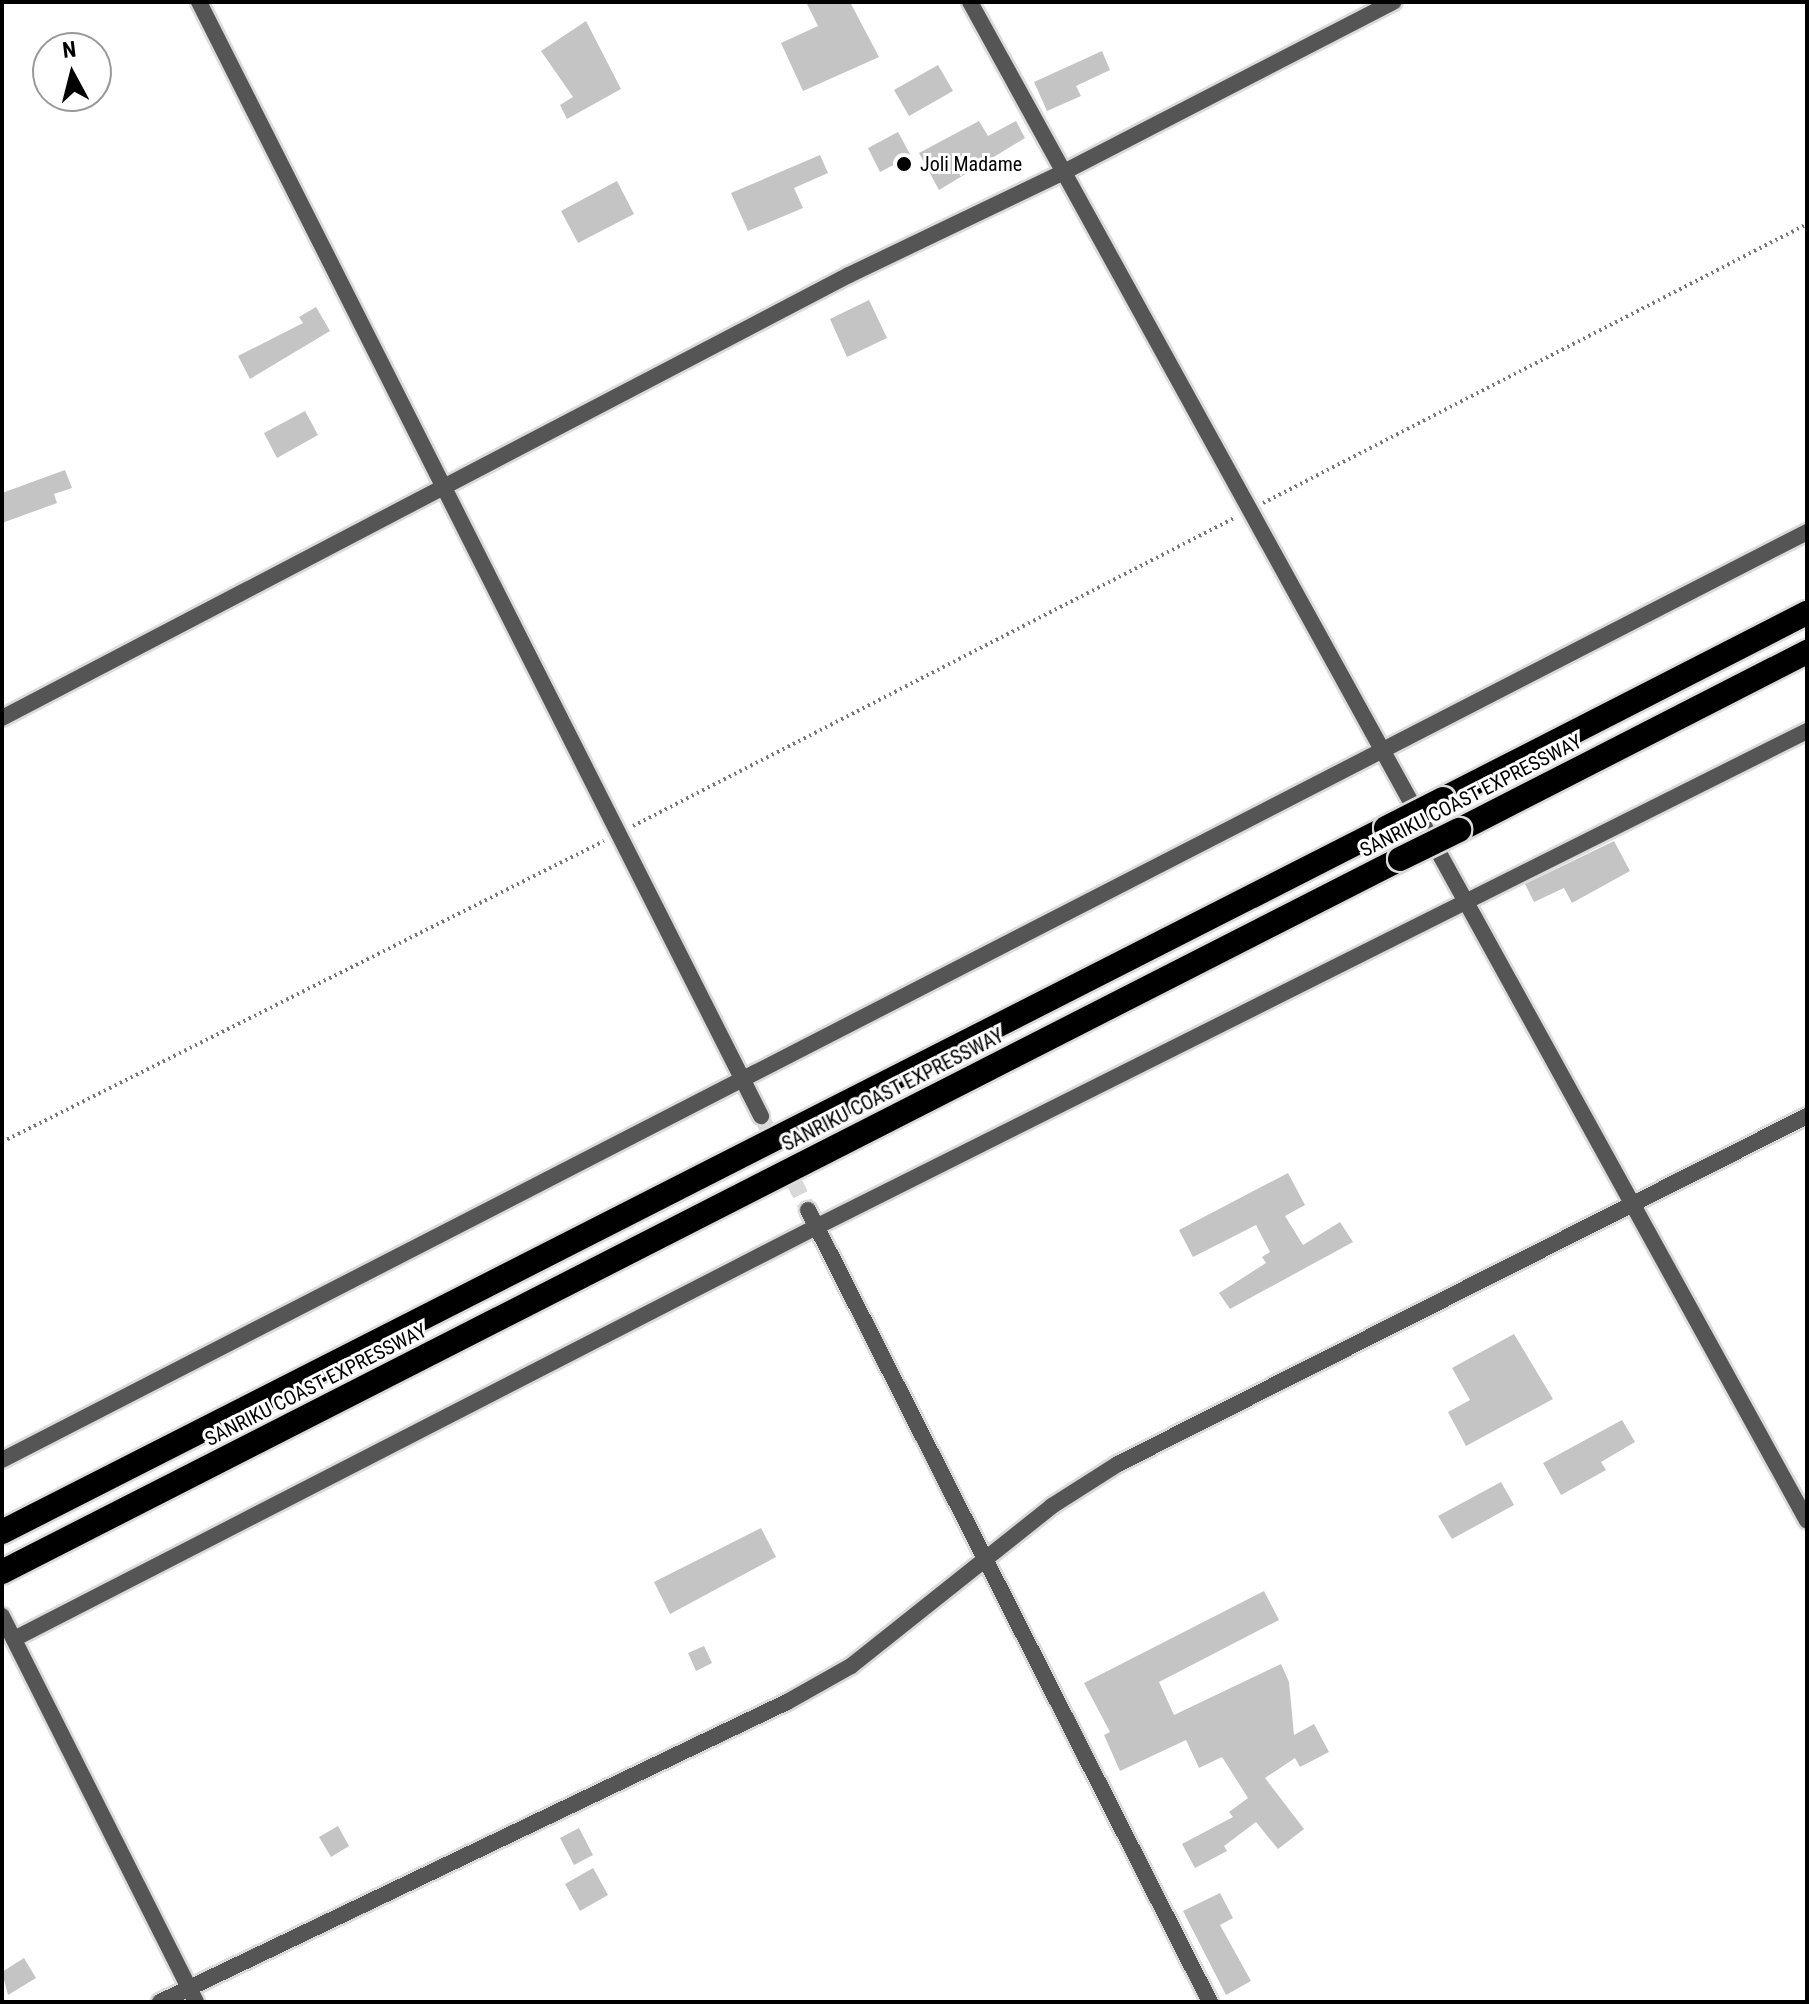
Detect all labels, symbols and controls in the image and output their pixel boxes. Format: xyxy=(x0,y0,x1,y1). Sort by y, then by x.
north arrow xyxy=(32,32,112,112)
text: N xyxy=(61,36,77,63)
place label: Joli Madame xyxy=(920,152,1022,176)
marker: Joli Madame xyxy=(895,155,913,173)
street label: SANRIKU COAST EXPRESSWAY xyxy=(1356,729,1586,863)
street label: SANRIKU COAST EXPRESSWAY xyxy=(778,1023,1008,1157)
street label: SANRIKU COAST EXPRESSWAY xyxy=(201,1318,431,1452)

